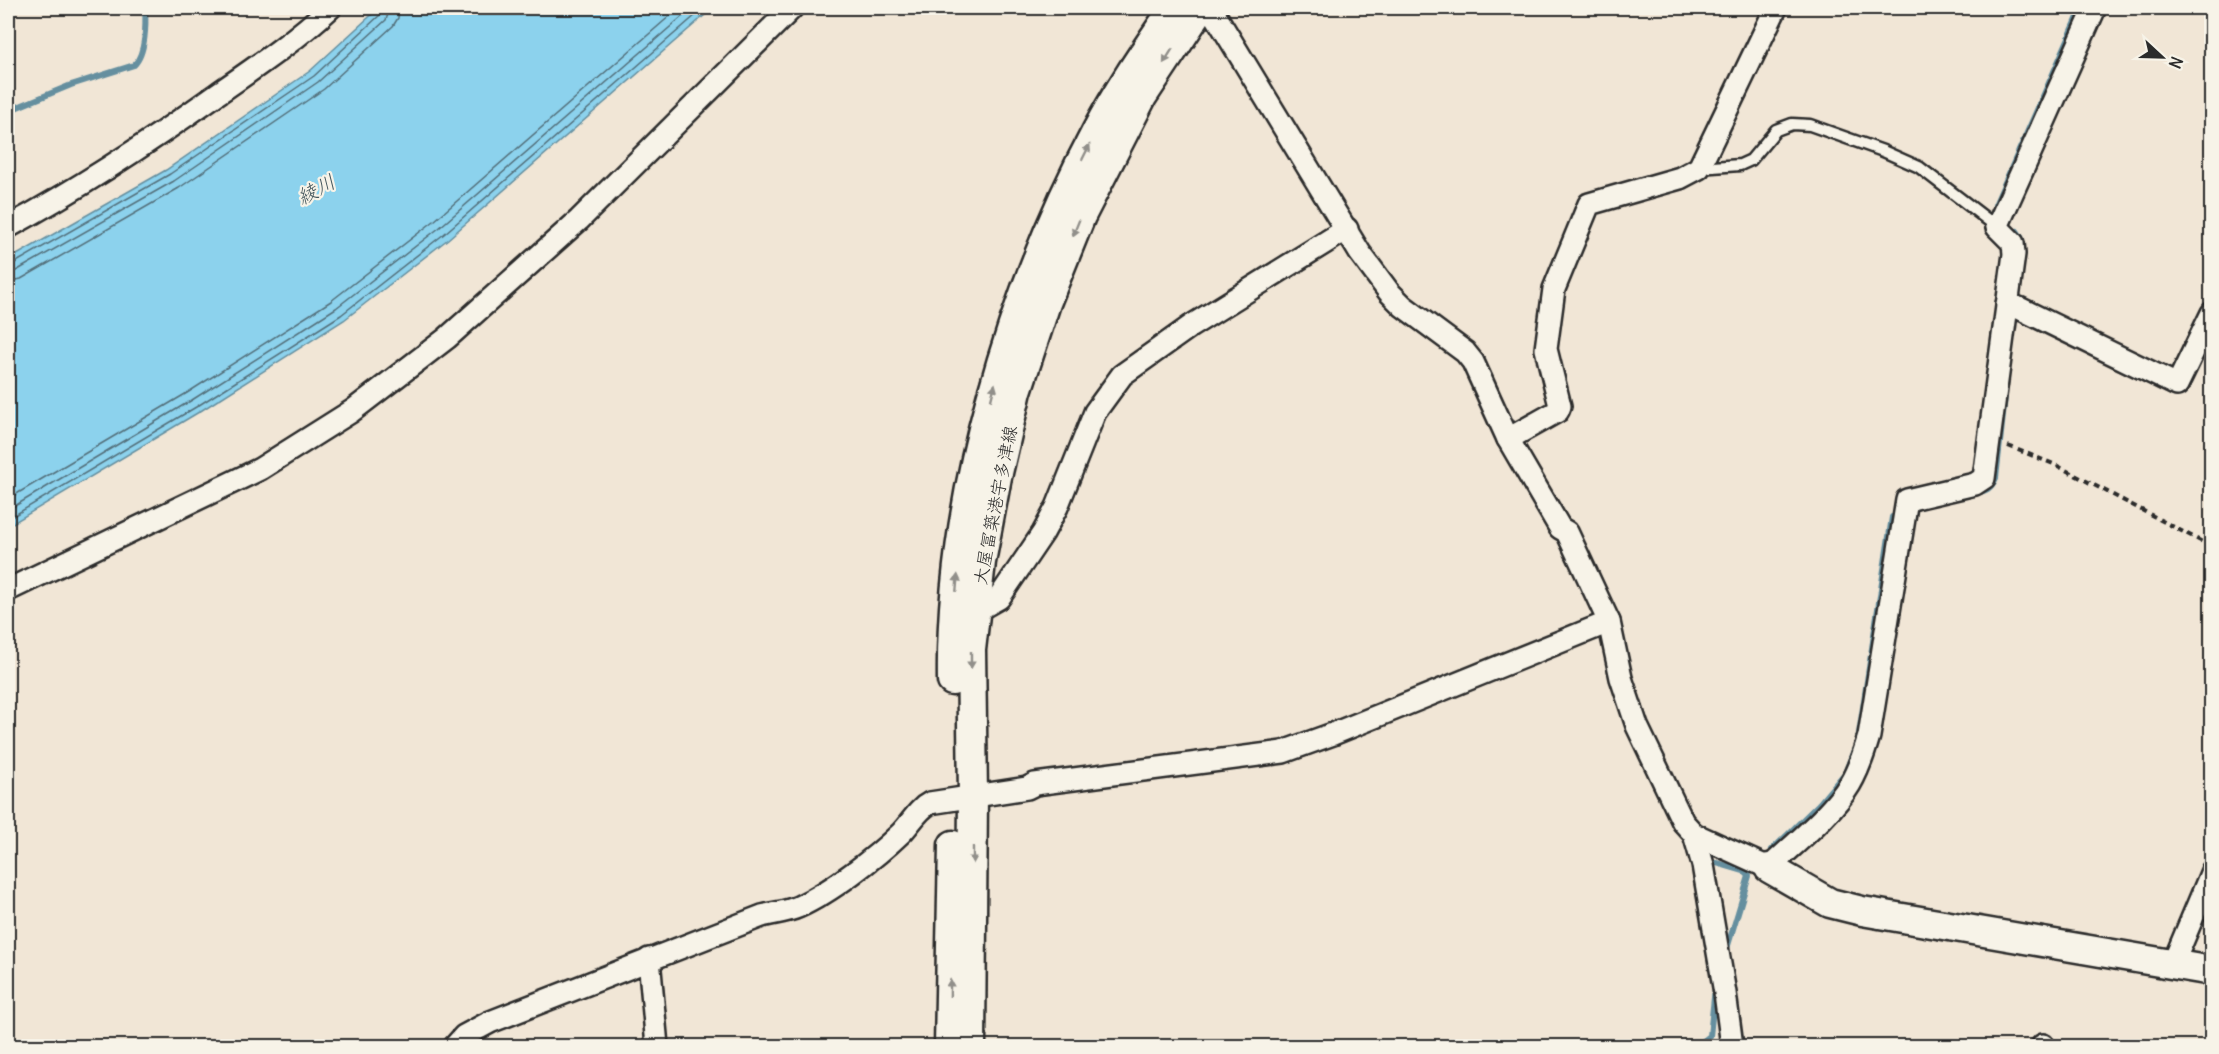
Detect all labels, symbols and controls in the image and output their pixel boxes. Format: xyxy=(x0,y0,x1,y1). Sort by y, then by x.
north arrow xyxy=(2132,27,2192,87)
one-way arrow xyxy=(1163,48,1174,64)
text: N xyxy=(2165,54,2187,71)
one-way arrow xyxy=(1081,143,1091,160)
water label: 綾川 xyxy=(292,169,340,209)
one-way arrow xyxy=(1071,219,1081,237)
one-way arrow xyxy=(989,383,999,401)
street label: 大屋冨築港宇多津線 xyxy=(968,423,1022,587)
one-way arrow xyxy=(952,574,962,593)
one-way arrow xyxy=(966,650,976,669)
one-way arrow xyxy=(968,845,978,864)
one-way arrow xyxy=(945,979,955,998)

